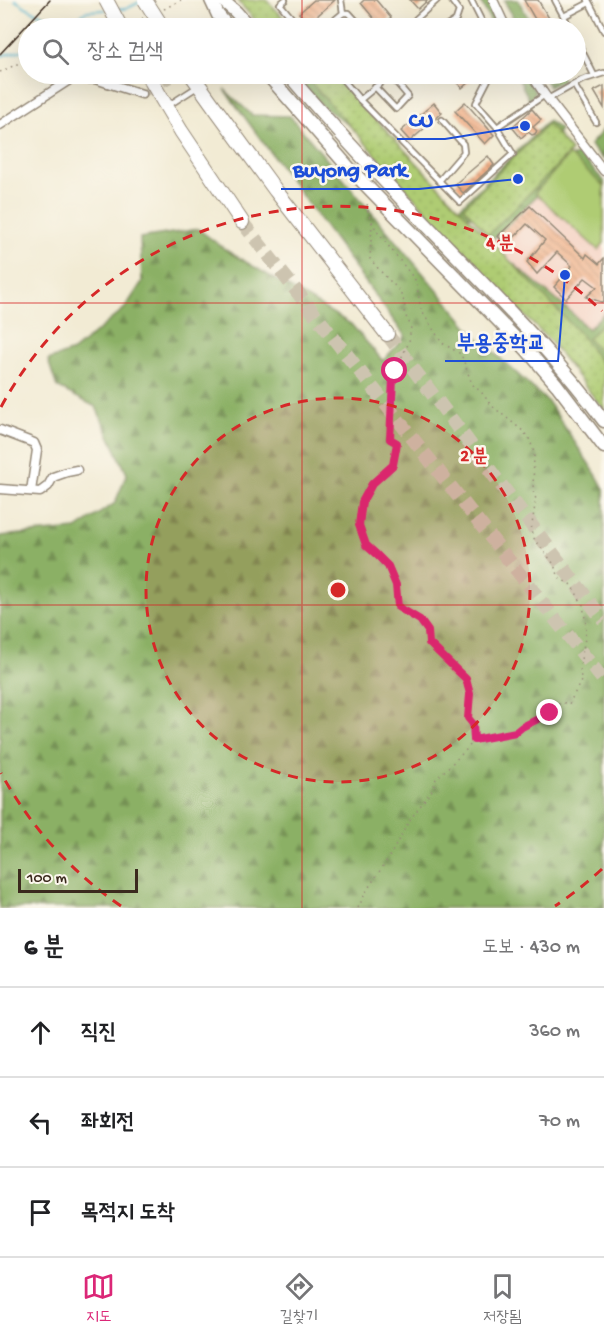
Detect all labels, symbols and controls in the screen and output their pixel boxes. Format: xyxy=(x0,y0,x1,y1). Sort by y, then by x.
search box xyxy=(18,18,586,84)
icon: search xyxy=(39,35,72,68)
text: 장소 검색 xyxy=(87,40,163,66)
callout: CU xyxy=(397,99,445,139)
text: CU xyxy=(408,109,434,135)
callout: Buyong Park xyxy=(281,149,419,189)
text: Buyong Park xyxy=(292,159,409,185)
text: 4 분 xyxy=(485,234,514,255)
callout: 부용중학교 xyxy=(445,321,558,361)
text: 부용중학교 xyxy=(457,332,545,358)
route start xyxy=(381,357,407,383)
text: 2 분 xyxy=(460,447,488,468)
centre of rings xyxy=(328,580,348,600)
route end xyxy=(536,699,562,725)
scale bar xyxy=(18,866,138,894)
text: 100 m xyxy=(27,870,67,889)
text: 6 분 xyxy=(24,934,64,965)
text: 도보 · 430 m xyxy=(482,937,580,960)
icon: ahead xyxy=(24,1016,57,1049)
text: 직진 xyxy=(81,1021,116,1047)
text: 360 m xyxy=(529,1021,580,1044)
icon: left xyxy=(24,1106,57,1139)
text: 좌회전 xyxy=(81,1111,134,1137)
text: 70 m xyxy=(539,1111,580,1134)
icon: arrive xyxy=(24,1196,57,1229)
text: 목적지 도착 xyxy=(81,1201,175,1227)
tab: 지도 xyxy=(82,1270,115,1328)
tab: 길찾기 xyxy=(280,1270,318,1328)
tab: 저장됨 xyxy=(483,1270,522,1328)

